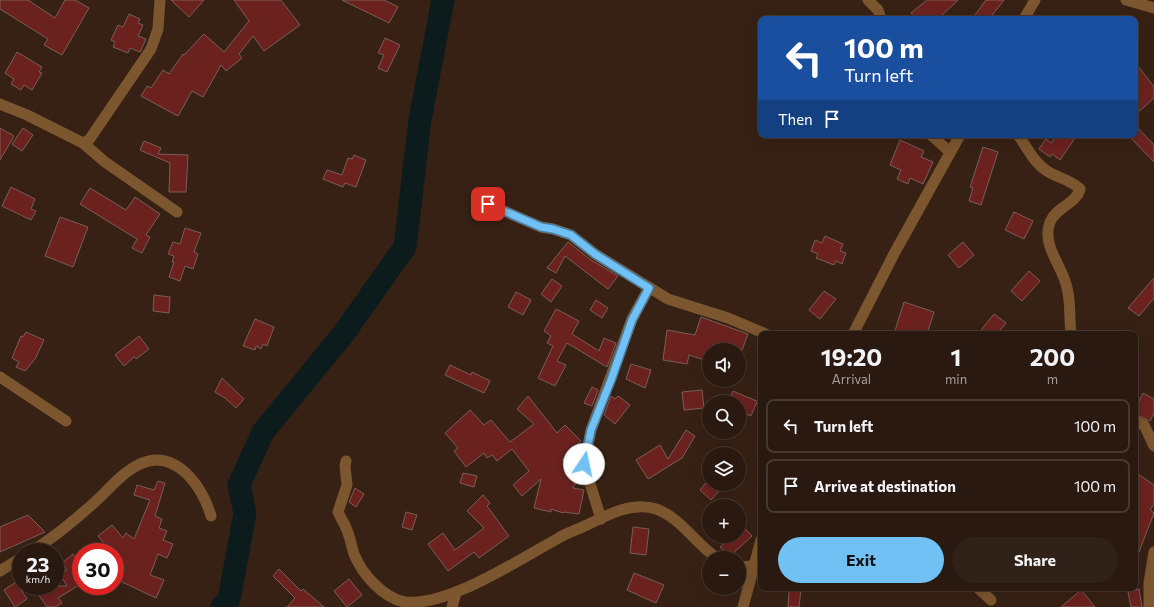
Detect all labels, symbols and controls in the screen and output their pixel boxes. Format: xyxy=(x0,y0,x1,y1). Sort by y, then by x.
text: 100 m xyxy=(844,30,924,64)
icon: left xyxy=(778,32,830,84)
text: Turn left xyxy=(844,64,913,86)
icon: arrive xyxy=(821,108,843,130)
text: Then xyxy=(778,110,813,128)
pin xyxy=(471,187,505,221)
icon: arrive xyxy=(477,193,499,215)
text: 19:20 xyxy=(821,342,882,371)
text: 1 xyxy=(951,342,961,371)
text: 200 xyxy=(1030,342,1075,371)
map controls xyxy=(702,343,746,595)
button: sound xyxy=(702,343,746,387)
text: Arrival xyxy=(832,371,871,387)
text: min xyxy=(945,371,967,387)
text: m xyxy=(1047,371,1058,387)
button: search xyxy=(702,395,746,439)
icon: left xyxy=(780,415,802,437)
text: Turn left xyxy=(814,417,873,435)
text: 100 m xyxy=(1074,417,1116,435)
position arrow xyxy=(563,443,605,485)
button: layers xyxy=(702,447,746,491)
icon: arrive xyxy=(780,475,802,497)
text: Arrive at destination xyxy=(814,477,956,495)
text: 100 m xyxy=(1074,477,1116,495)
button: + xyxy=(702,499,746,543)
button: Exit xyxy=(778,537,944,583)
button: Share xyxy=(952,537,1118,583)
speed limit sign: 30 xyxy=(72,543,124,595)
button: − xyxy=(702,551,746,595)
text: 23 xyxy=(26,552,50,576)
text: km/h xyxy=(26,573,50,585)

